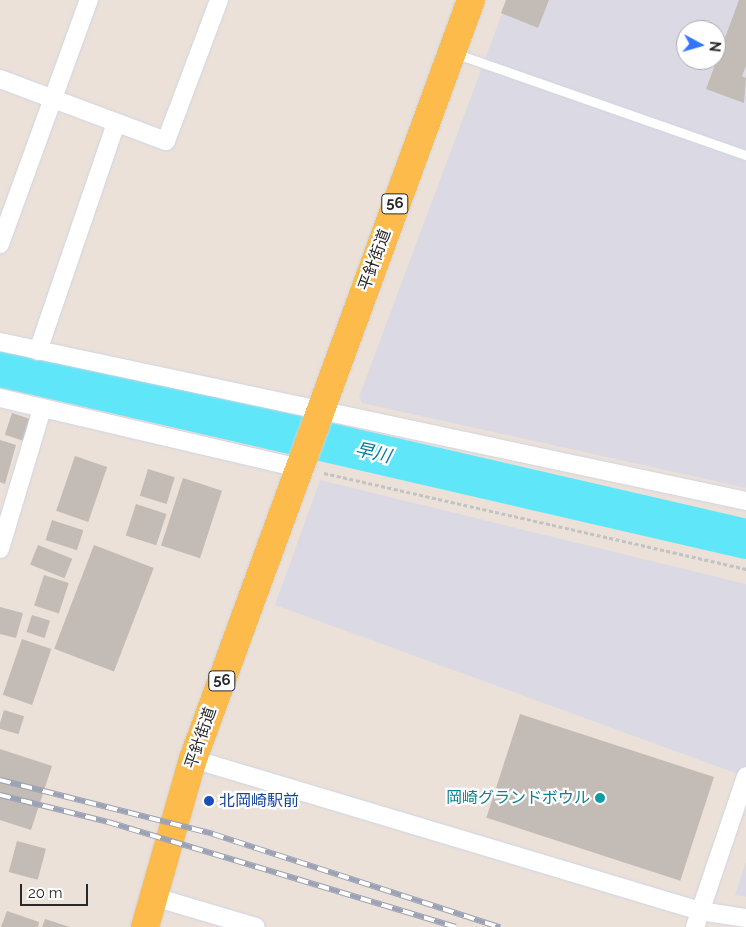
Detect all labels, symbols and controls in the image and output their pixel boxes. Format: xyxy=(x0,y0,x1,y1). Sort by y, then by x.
north arrow xyxy=(676,20,726,70)
text: N xyxy=(706,40,723,53)
road number: 56 xyxy=(381,192,409,216)
street label: 平針街道 xyxy=(355,227,395,293)
water label: 早川 xyxy=(353,438,393,468)
road number: 56 xyxy=(208,668,236,694)
street label: 平針街道 xyxy=(182,705,220,771)
place label: 岡崎グランドボウル xyxy=(446,788,590,808)
place label: 北岡崎駅前 xyxy=(219,791,299,811)
marker: 岡崎グランドボウル xyxy=(594,792,606,804)
marker: 北岡崎駅前 xyxy=(203,795,215,807)
scale bar xyxy=(22,874,90,906)
text: 20 m xyxy=(28,884,63,902)

